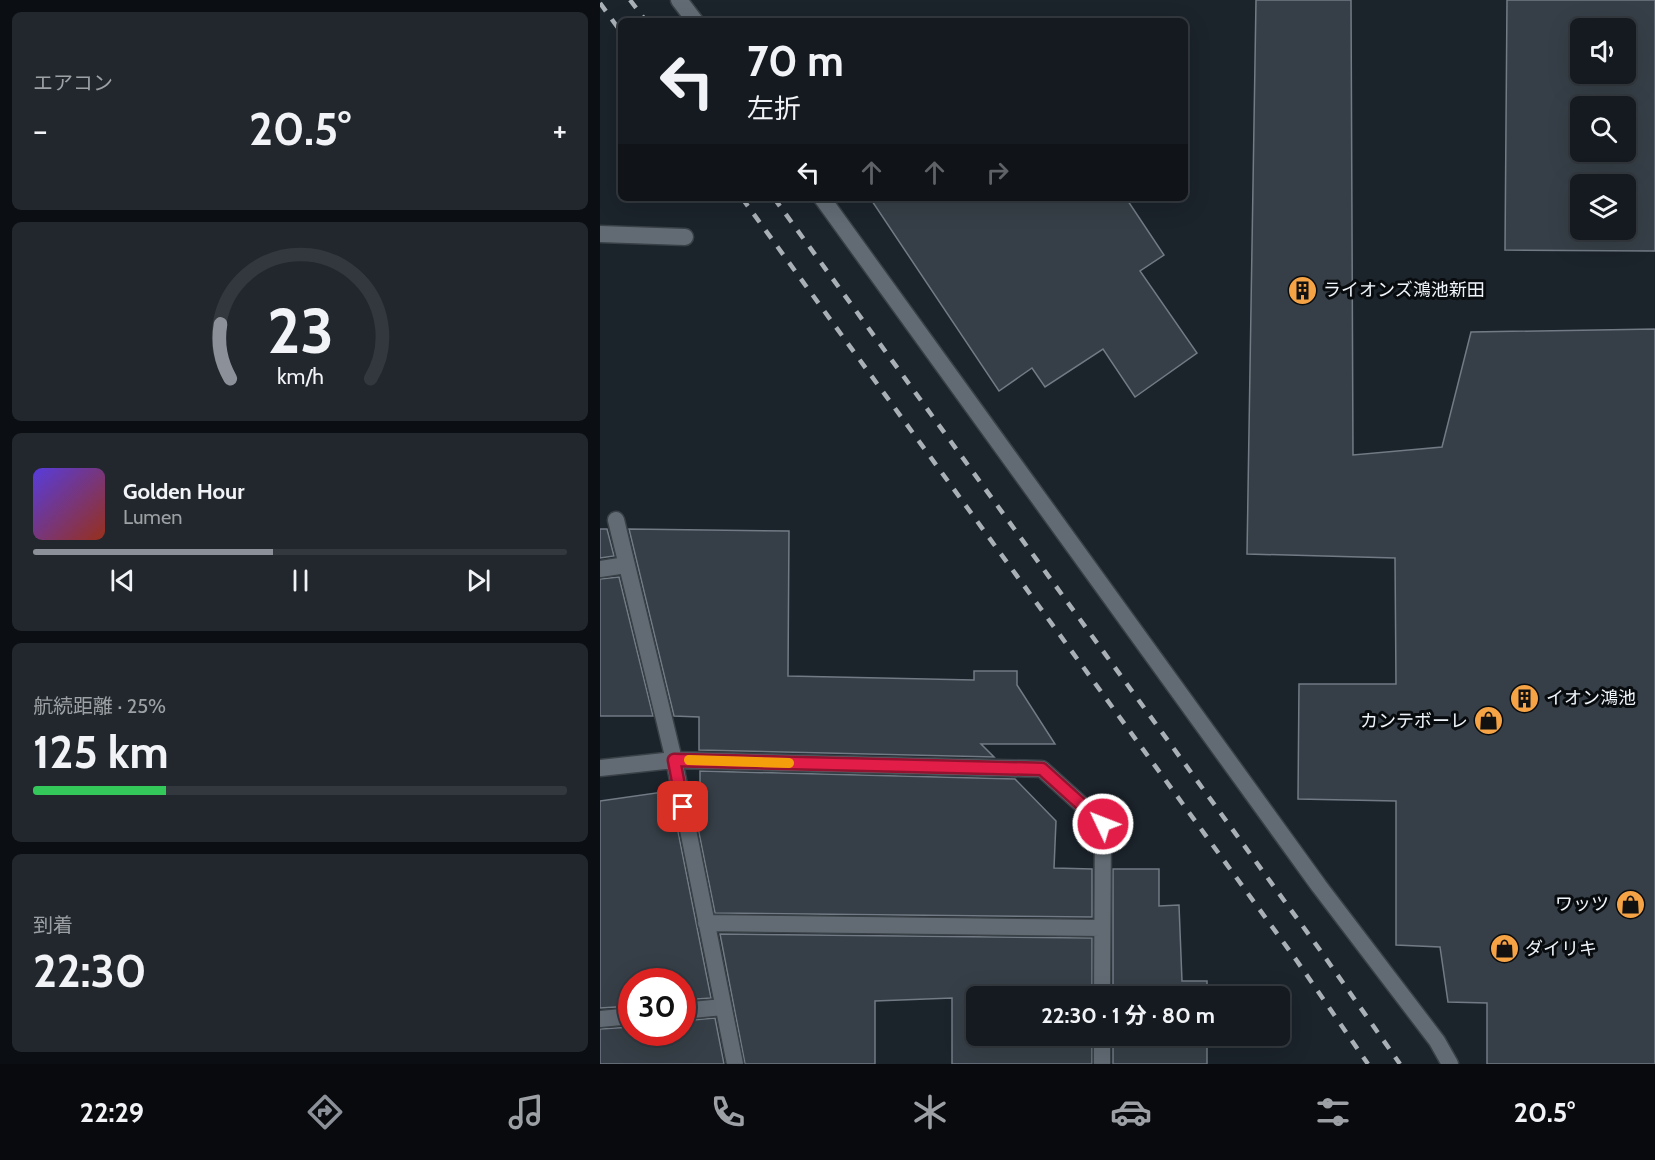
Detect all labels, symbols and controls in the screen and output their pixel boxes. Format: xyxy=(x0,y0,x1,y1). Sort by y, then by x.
map controls xyxy=(1570,18,1636,240)
button: sound xyxy=(1570,18,1636,84)
text: 70 m xyxy=(747,35,844,87)
icon: left xyxy=(648,42,726,120)
text: エアコン xyxy=(33,71,113,95)
text: 左折 xyxy=(747,92,801,125)
button: search xyxy=(1570,96,1636,162)
text: 20.5° xyxy=(249,102,351,156)
text: − xyxy=(33,110,48,150)
text: + xyxy=(552,110,567,150)
icon: left xyxy=(792,156,825,189)
icon: ahead xyxy=(855,156,888,189)
icon: ahead xyxy=(918,156,951,189)
icon: right xyxy=(981,156,1014,189)
button: layers xyxy=(1570,174,1636,240)
building icon: ライオンズ鴻池新田 xyxy=(1286,274,1318,306)
place label: ライオンズ鴻池新田 xyxy=(1323,279,1485,301)
text: 23 xyxy=(267,293,333,369)
text: km/h xyxy=(277,363,323,389)
text: Golden Hour xyxy=(123,478,244,505)
text: Lumen xyxy=(123,505,182,529)
icon: previous xyxy=(106,564,139,597)
icon: pause xyxy=(284,564,317,597)
icon: next xyxy=(462,564,495,597)
building icon: イオン鴻池 xyxy=(1509,682,1541,714)
place label: イオン鴻池 xyxy=(1546,687,1636,709)
text: 航続距離 · 25% xyxy=(33,694,166,718)
shop icon: カンテボーレ xyxy=(1473,705,1505,737)
place label: カンテボーレ xyxy=(1360,710,1468,732)
text: 125 km xyxy=(33,725,169,779)
pin xyxy=(657,781,708,832)
icon: arrive xyxy=(666,790,699,823)
position arrow xyxy=(1071,792,1135,856)
shop icon: ワッツ xyxy=(1614,888,1646,920)
place label: ワッツ xyxy=(1555,893,1609,915)
text: 到着 xyxy=(33,913,73,937)
shop icon: ダイリキ xyxy=(1488,933,1520,965)
place label: ダイリキ xyxy=(1525,938,1597,960)
text: 22:30 xyxy=(33,944,147,998)
speed limit sign: 30 xyxy=(618,968,696,1046)
text: 22:30 · 1 分 · 80 m xyxy=(1041,1002,1215,1029)
icon: directions xyxy=(304,1091,346,1133)
icon: music xyxy=(505,1091,547,1133)
icon: phone xyxy=(707,1091,749,1133)
icon: climate xyxy=(909,1091,951,1133)
icon: car xyxy=(1110,1091,1152,1133)
icon: filters xyxy=(1312,1091,1354,1133)
text: 22:29 xyxy=(80,1096,144,1129)
text: 20.5° xyxy=(1514,1096,1575,1129)

